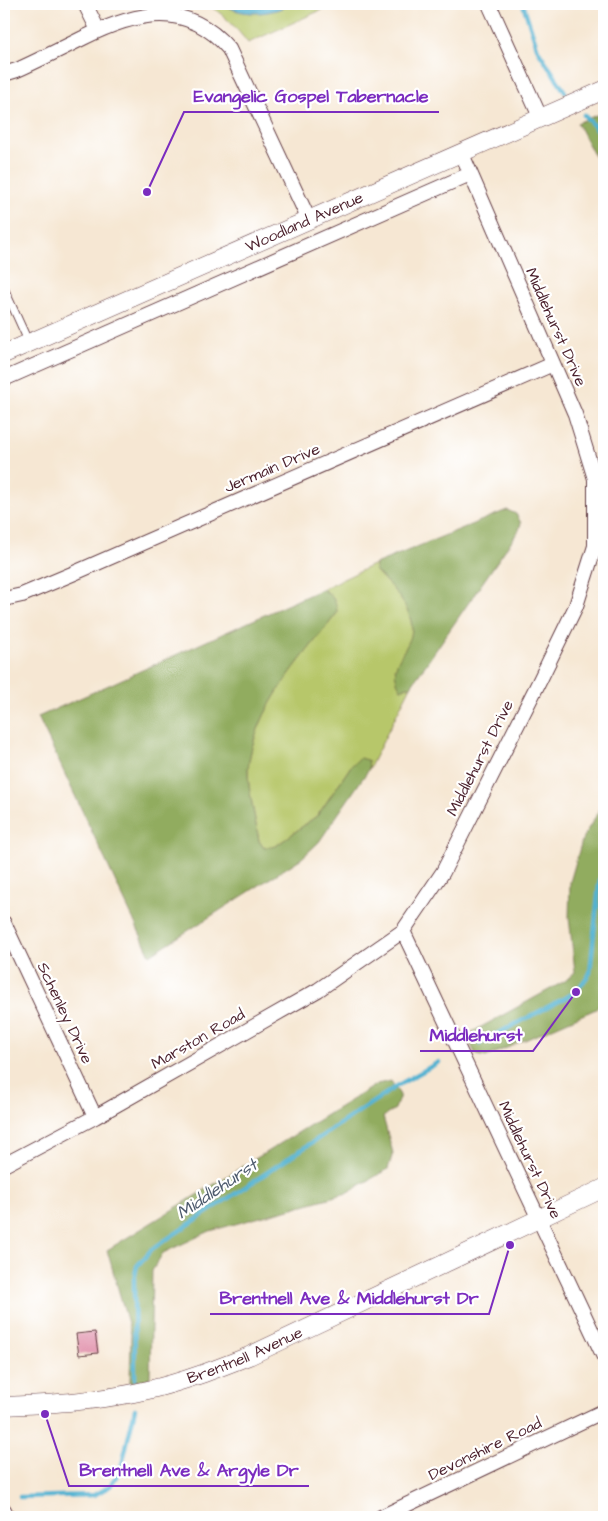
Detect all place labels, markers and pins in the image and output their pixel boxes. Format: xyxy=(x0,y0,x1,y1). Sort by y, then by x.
callout: Evangelic Gospel Tabernacle xyxy=(184,79,439,112)
callout: Middlehurst xyxy=(420,1018,533,1051)
callout: Brentnell Ave & Middlehurst Dr xyxy=(210,1281,489,1314)
callout: Brentnell Ave & Argyle Dr xyxy=(69,1453,309,1486)

